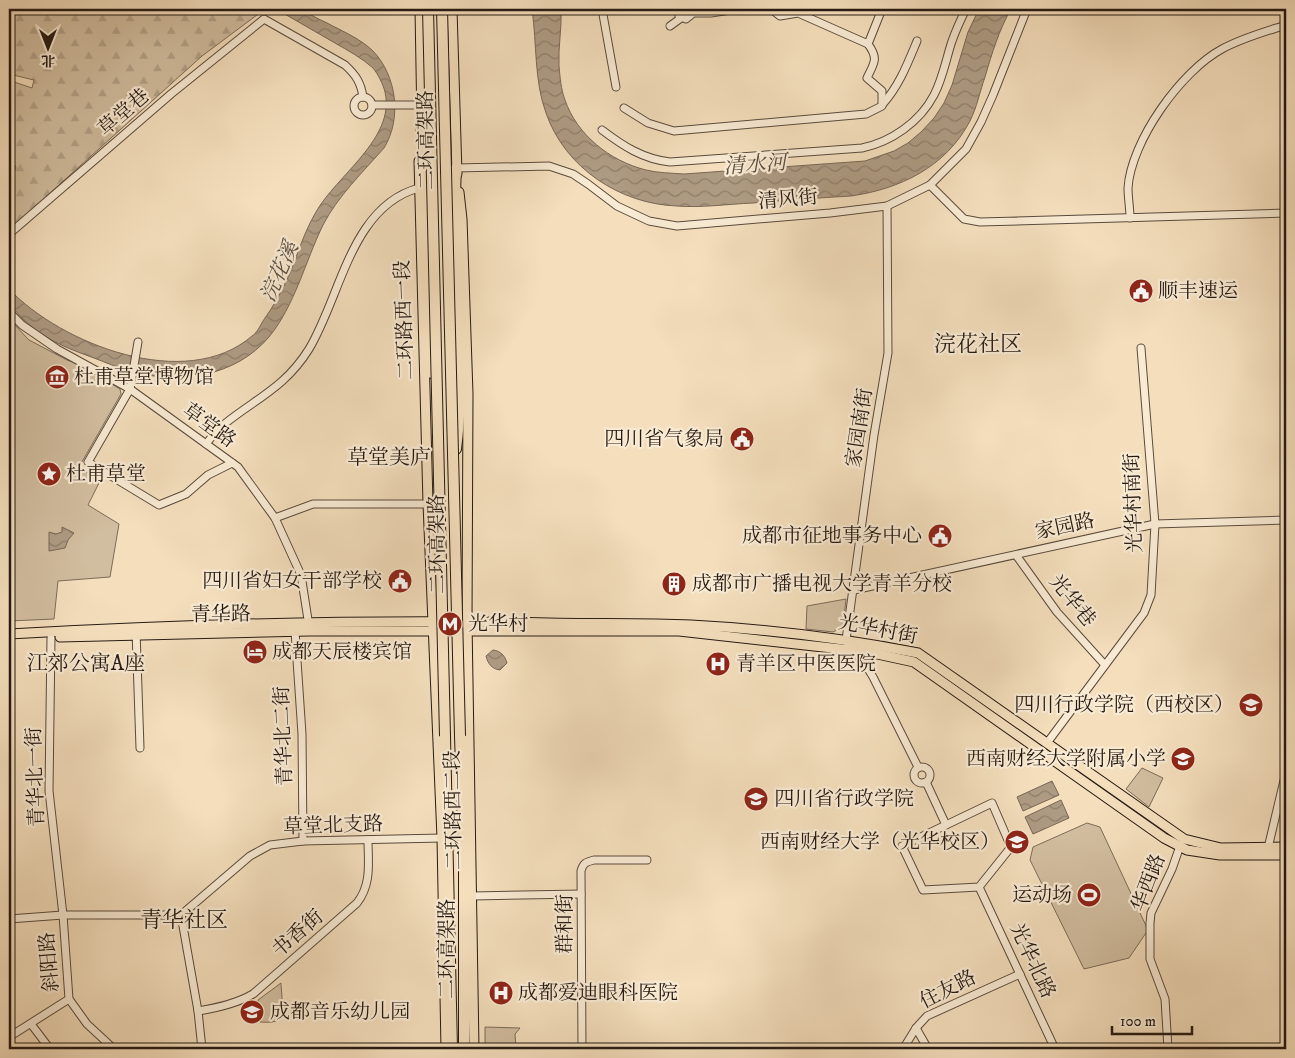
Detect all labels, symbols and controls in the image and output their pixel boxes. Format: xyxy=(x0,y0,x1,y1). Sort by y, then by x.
north arrow xyxy=(22,22,72,72)
text: 北 xyxy=(41,51,55,69)
street label: 草堂巷 xyxy=(93,84,155,142)
street label: 二环高架路 xyxy=(414,90,440,190)
water label: 清水河 xyxy=(723,150,791,180)
street label: 清风街 xyxy=(757,185,819,215)
water label: 浣花溪 xyxy=(255,236,306,306)
street label: 二环路西一段 xyxy=(390,260,420,380)
public building icon: 顺丰速运 xyxy=(1128,278,1154,304)
place label: 顺丰速运 xyxy=(1158,279,1238,304)
district label: 浣花社区 xyxy=(934,331,1022,358)
museum icon: 杜甫草堂博物馆 xyxy=(44,364,70,390)
place label: 杜甫草堂博物馆 xyxy=(74,365,214,390)
street label: 家园南街 xyxy=(841,387,879,469)
street label: 草堂路 xyxy=(177,398,241,454)
public building icon: 四川省气象局 xyxy=(729,426,755,452)
place label: 四川省气象局 xyxy=(604,427,724,452)
district label: 草堂美庐 xyxy=(347,445,431,471)
street label: 光华村南街 xyxy=(1120,453,1148,553)
place icon: 杜甫草堂 xyxy=(36,461,62,487)
place label: 杜甫草堂 xyxy=(66,462,146,487)
street label: 二环高架路 xyxy=(425,494,451,594)
street label: 家园路 xyxy=(1033,509,1097,545)
public building icon: 成都市征地事务中心 xyxy=(927,523,953,549)
place label: 成都市征地事务中心 xyxy=(742,524,922,549)
public building icon: 四川省妇女干部学校 xyxy=(387,568,413,594)
place label: 四川省妇女干部学校 xyxy=(202,569,382,594)
street label: 光华巷 xyxy=(1043,570,1101,632)
building icon: 成都市广播电视大学青羊分校 xyxy=(661,571,687,597)
place label: 成都市广播电视大学青羊分校 xyxy=(692,572,952,597)
street label: 青华路 xyxy=(191,602,251,628)
street label: 光华村街 xyxy=(836,610,920,650)
metro station icon: 光华村 xyxy=(437,611,463,637)
place label: 光华村 xyxy=(468,612,528,637)
hotel icon: 成都天辰楼宾馆 xyxy=(242,639,268,665)
place label: 成都天辰楼宾馆 xyxy=(272,640,412,665)
district label: 江郊公寓A座 xyxy=(27,651,145,677)
hospital icon: 青羊区中医医院 xyxy=(705,651,731,677)
place label: 青羊区中医医院 xyxy=(736,652,876,677)
street label: 青华北二街 xyxy=(270,686,298,786)
school or university icon: 四川行政学院（西校区） xyxy=(1238,692,1264,718)
place label: 四川行政学院（西校区） xyxy=(1014,693,1234,718)
street label: 青华北一街 xyxy=(22,727,50,827)
school or university icon: 西南财经大学附属小学 xyxy=(1170,746,1196,772)
place label: 西南财经大学附属小学 xyxy=(966,747,1166,772)
street label: 二环路西二段 xyxy=(440,750,468,870)
school or university icon: 四川省行政学院 xyxy=(743,786,769,812)
place label: 四川省行政学院 xyxy=(774,787,914,812)
street label: 草堂北支路 xyxy=(283,812,383,840)
school or university icon: 西南财经大学（光华校区） xyxy=(1004,829,1030,855)
place label: 西南财经大学（光华校区） xyxy=(760,830,1000,855)
street label: 华西路 xyxy=(1127,851,1171,915)
sports icon: 运动场 xyxy=(1076,882,1102,908)
place label: 运动场 xyxy=(1012,883,1072,908)
street label: 群和街 xyxy=(553,894,578,954)
street label: 二环高架路 xyxy=(435,899,460,999)
street label: 书香街 xyxy=(267,905,329,963)
district label: 青华社区 xyxy=(140,907,228,934)
street label: 光华北路 xyxy=(1004,919,1060,1003)
street label: 斜阳路 xyxy=(35,931,65,993)
street label: 住友路 xyxy=(916,965,980,1015)
hospital icon: 成都爱迪眼科医院 xyxy=(488,980,514,1006)
place label: 成都爱迪眼科医院 xyxy=(518,981,678,1006)
school or university icon: 成都音乐幼儿园 xyxy=(239,999,265,1025)
place label: 成都音乐幼儿园 xyxy=(270,1000,410,1025)
scale bar xyxy=(1112,1003,1192,1035)
text: 100 m xyxy=(1120,1012,1156,1031)

